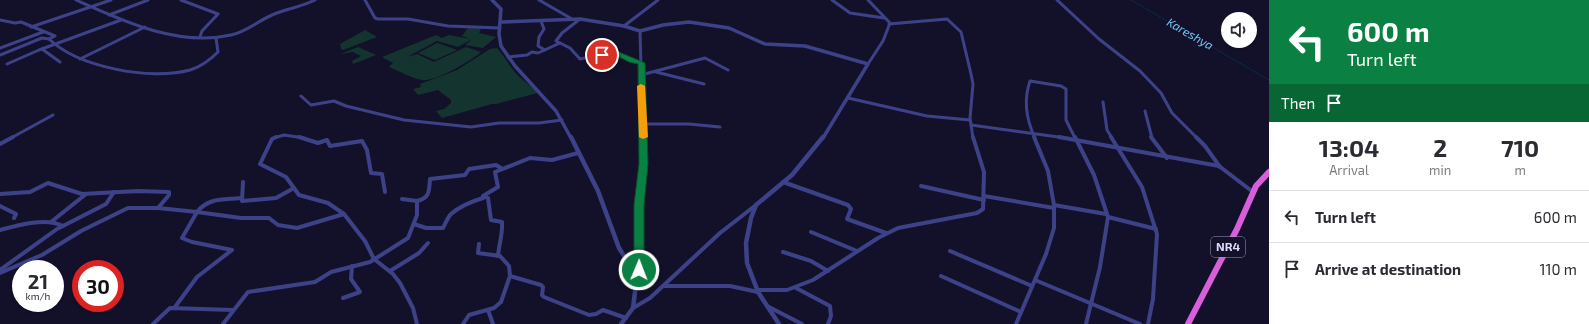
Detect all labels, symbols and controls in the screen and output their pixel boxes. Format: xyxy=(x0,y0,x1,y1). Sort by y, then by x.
map controls xyxy=(1221,12,1257,48)
button: sound xyxy=(1221,12,1257,48)
water label: Kareshya xyxy=(1164,14,1216,53)
text: 600 m xyxy=(1347,14,1430,48)
icon: left xyxy=(1281,16,1333,68)
pin xyxy=(585,38,619,72)
icon: arrive xyxy=(591,44,613,66)
text: Turn left xyxy=(1347,48,1417,70)
icon: arrive xyxy=(1323,92,1345,114)
text: Then xyxy=(1281,94,1315,112)
text: 13:04 xyxy=(1319,133,1379,162)
text: 2 xyxy=(1433,133,1447,162)
text: 710 xyxy=(1501,133,1539,162)
text: Arrival xyxy=(1329,162,1369,178)
text: min xyxy=(1429,162,1451,178)
text: m xyxy=(1514,162,1526,178)
icon: left xyxy=(1281,206,1303,228)
text: Turn left xyxy=(1315,208,1376,226)
text: 600 m xyxy=(1534,208,1577,226)
road number: NR4 xyxy=(1211,237,1245,257)
position arrow xyxy=(618,249,660,291)
icon: arrive xyxy=(1281,258,1303,280)
speed limit sign: 30 xyxy=(72,260,124,312)
text: Arrive at destination xyxy=(1315,260,1461,278)
text: 110 m xyxy=(1540,260,1577,278)
text: 21 xyxy=(28,269,48,293)
text: km/h xyxy=(26,290,50,302)

